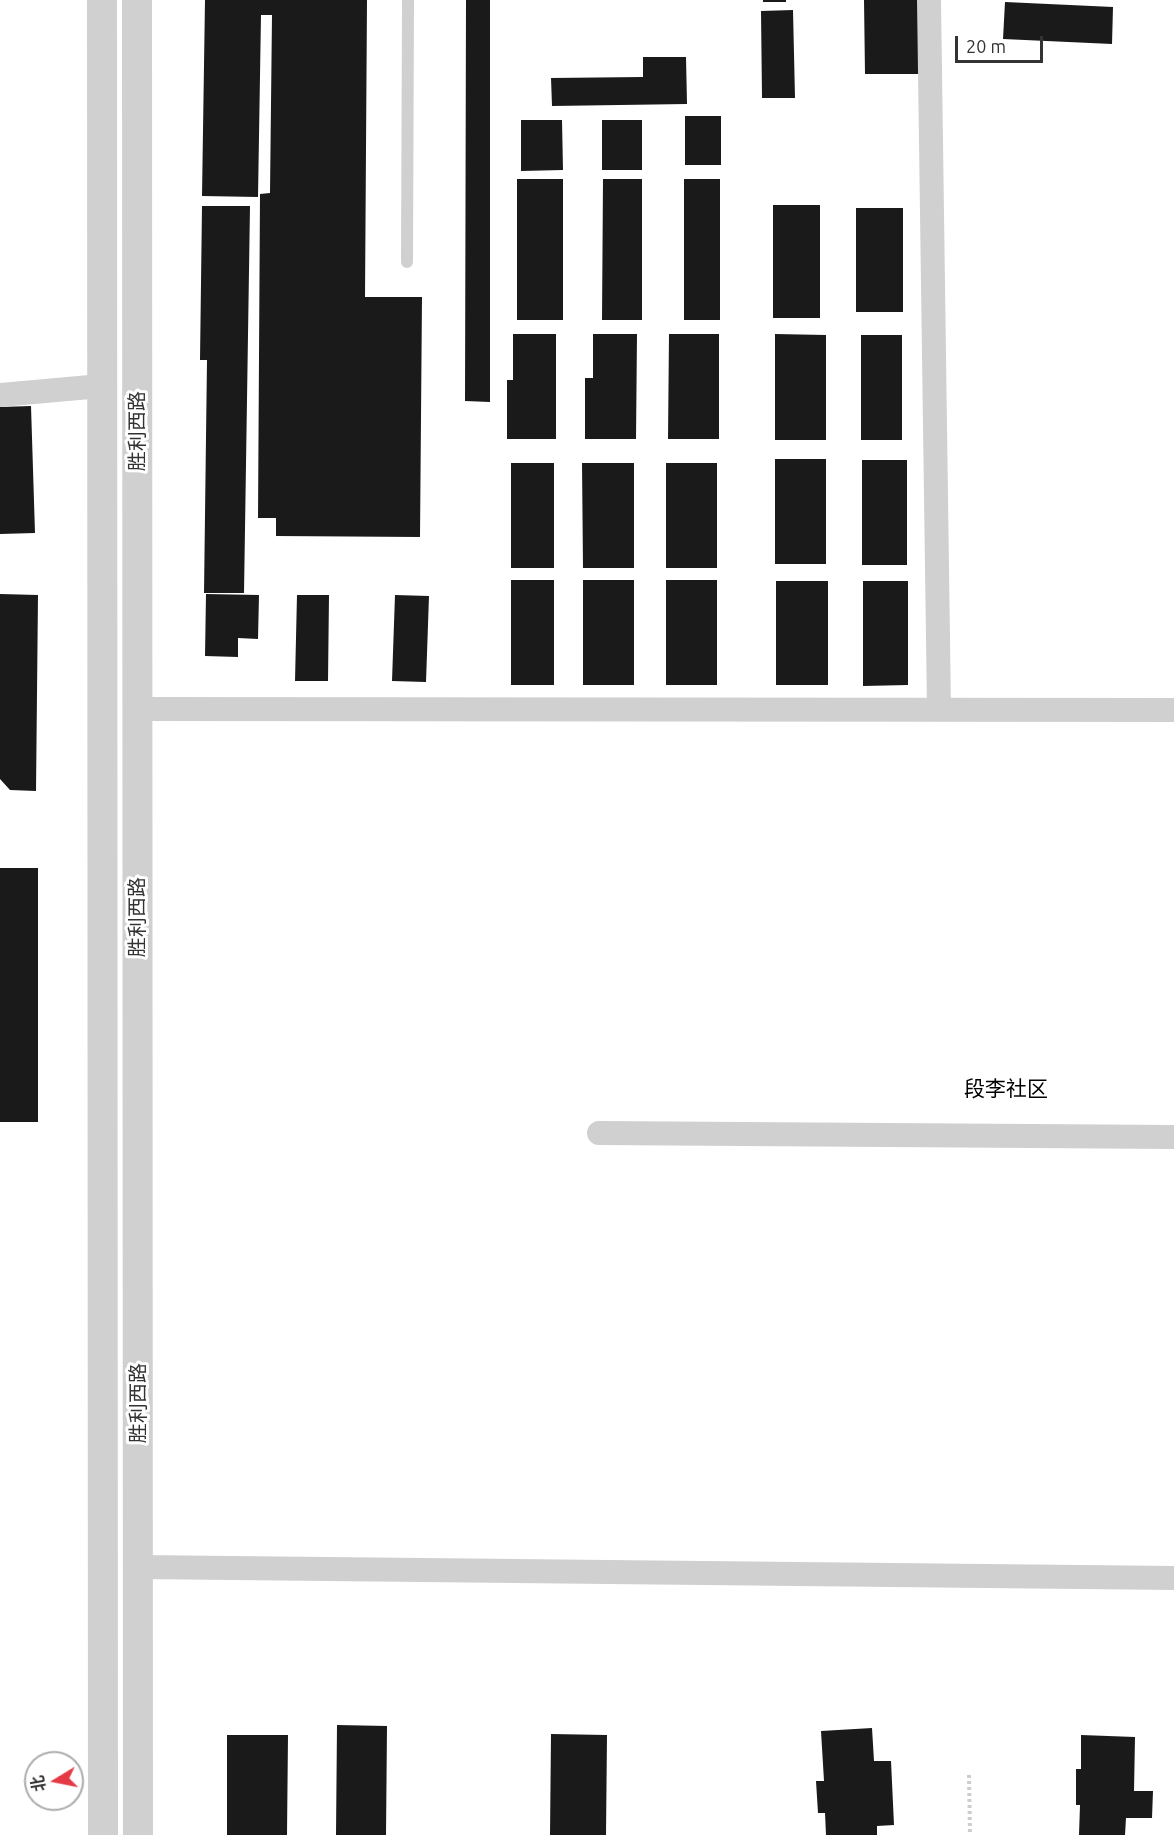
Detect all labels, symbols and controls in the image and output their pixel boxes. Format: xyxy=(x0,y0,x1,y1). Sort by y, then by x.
scale bar xyxy=(958,24,1046,62)
text: 20 m xyxy=(966,36,1006,56)
street label: 胜利西路 xyxy=(125,391,149,471)
street label: 胜利西路 xyxy=(125,877,149,957)
district label: 段李社区 xyxy=(964,1076,1048,1102)
street label: 胜利西路 xyxy=(126,1363,150,1443)
north arrow xyxy=(24,1751,84,1811)
text: 北 xyxy=(28,1774,48,1793)

